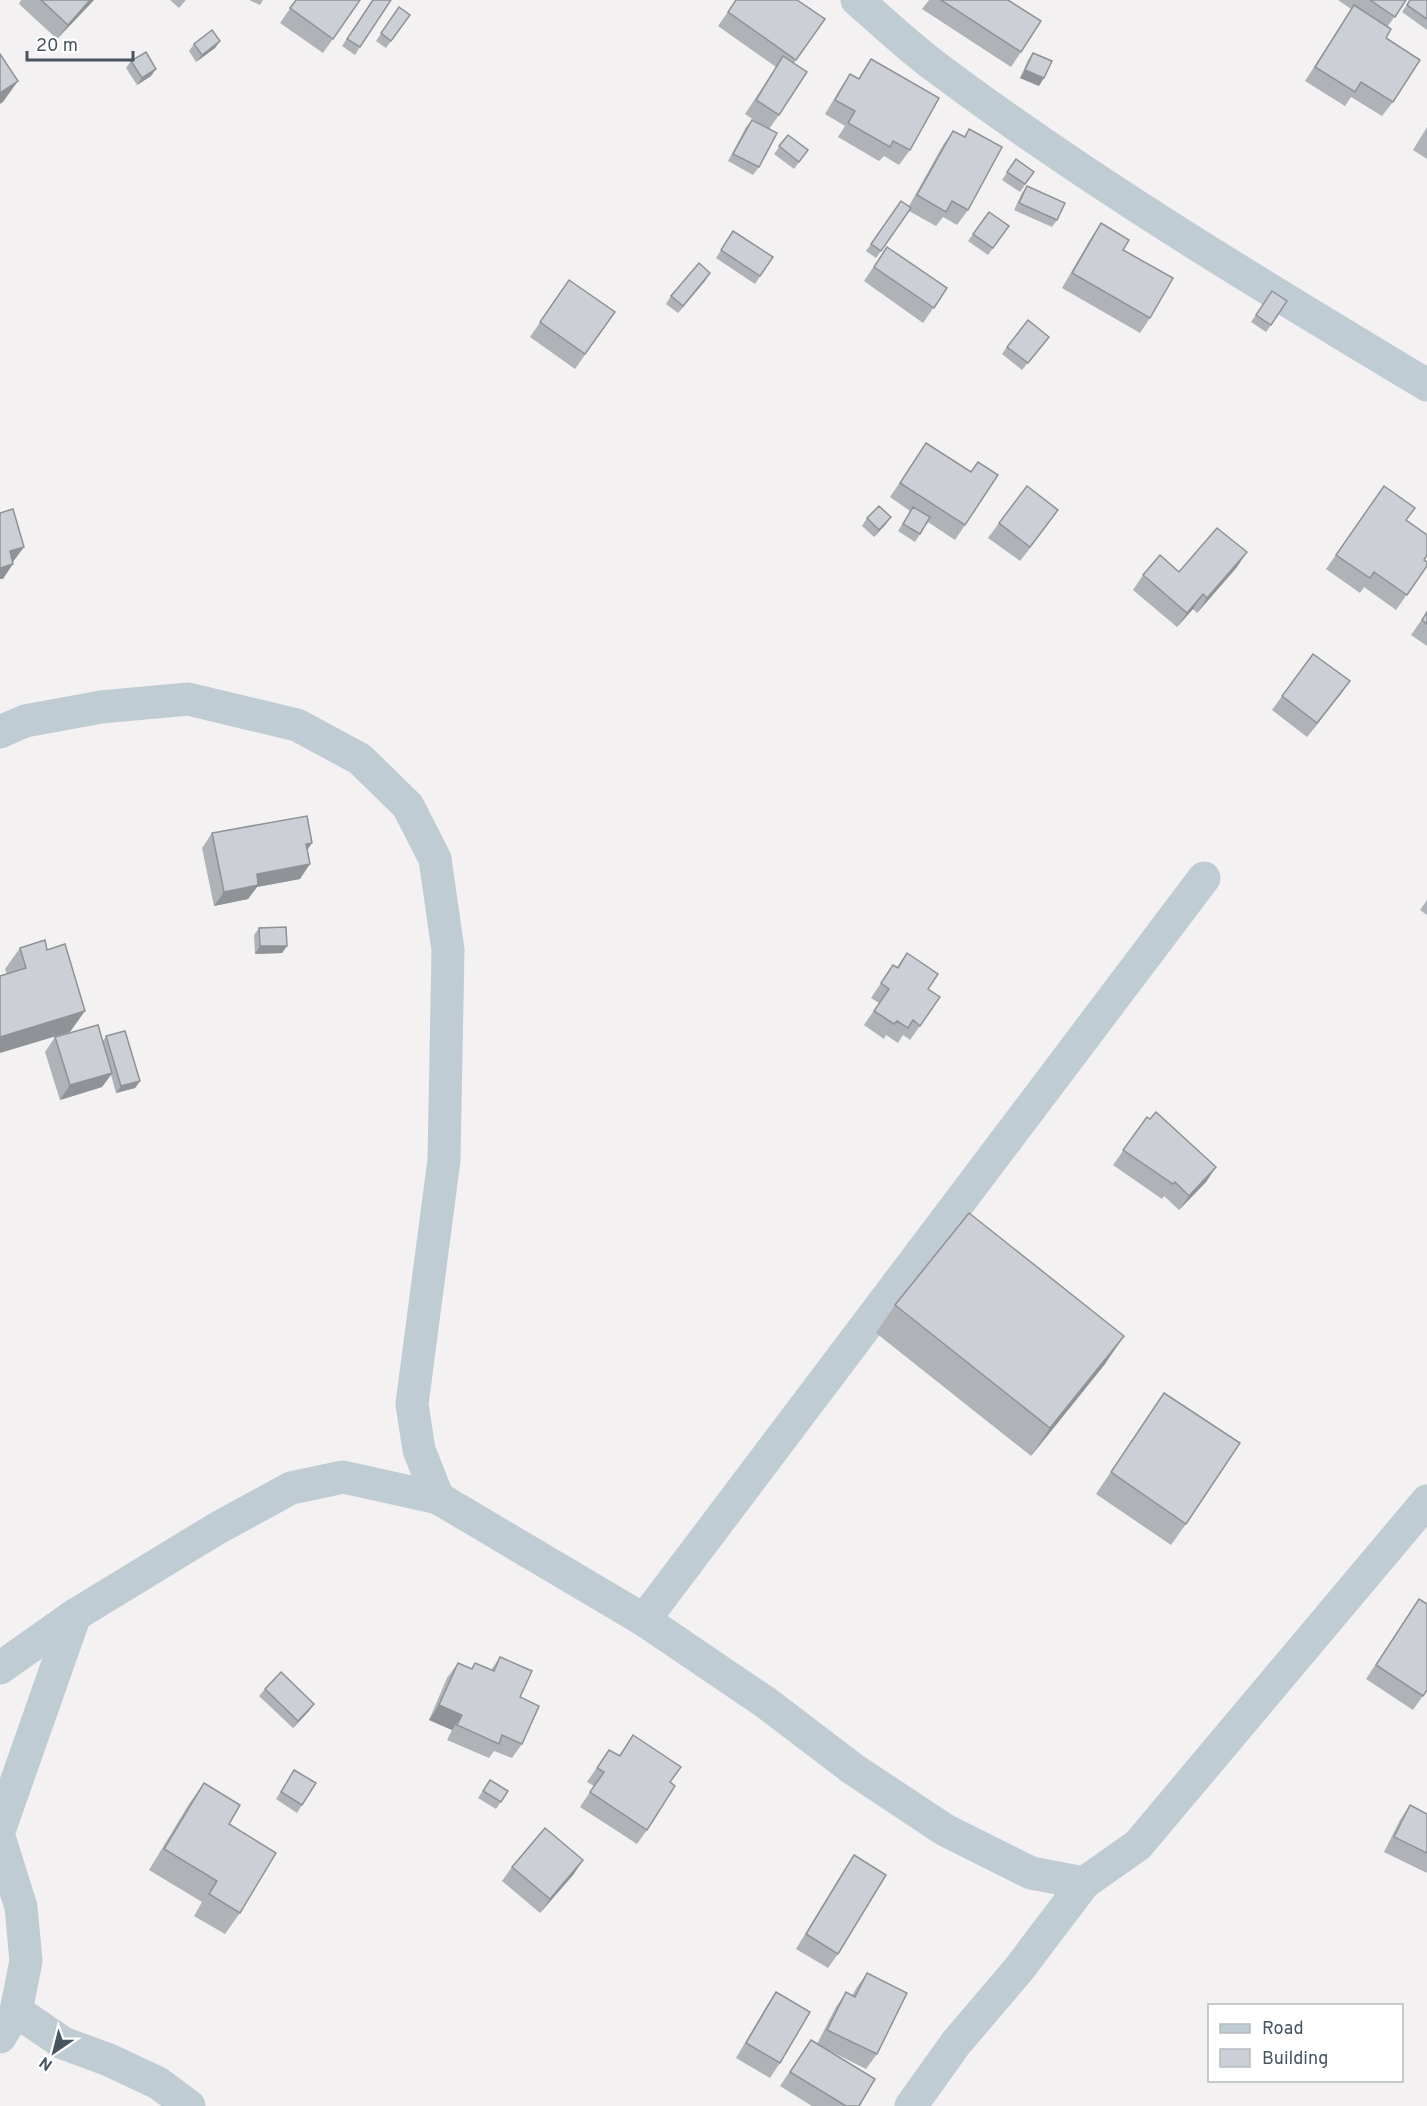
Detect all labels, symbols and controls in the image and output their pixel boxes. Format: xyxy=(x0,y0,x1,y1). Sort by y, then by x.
scale bar xyxy=(27,24,134,62)
text: 20 m xyxy=(36,35,78,58)
legend xyxy=(1208,2004,1403,2082)
text: Road xyxy=(1262,2018,1304,2041)
north arrow xyxy=(24,2022,84,2082)
text: Building xyxy=(1262,2048,1328,2071)
text: N xyxy=(36,2051,57,2074)

